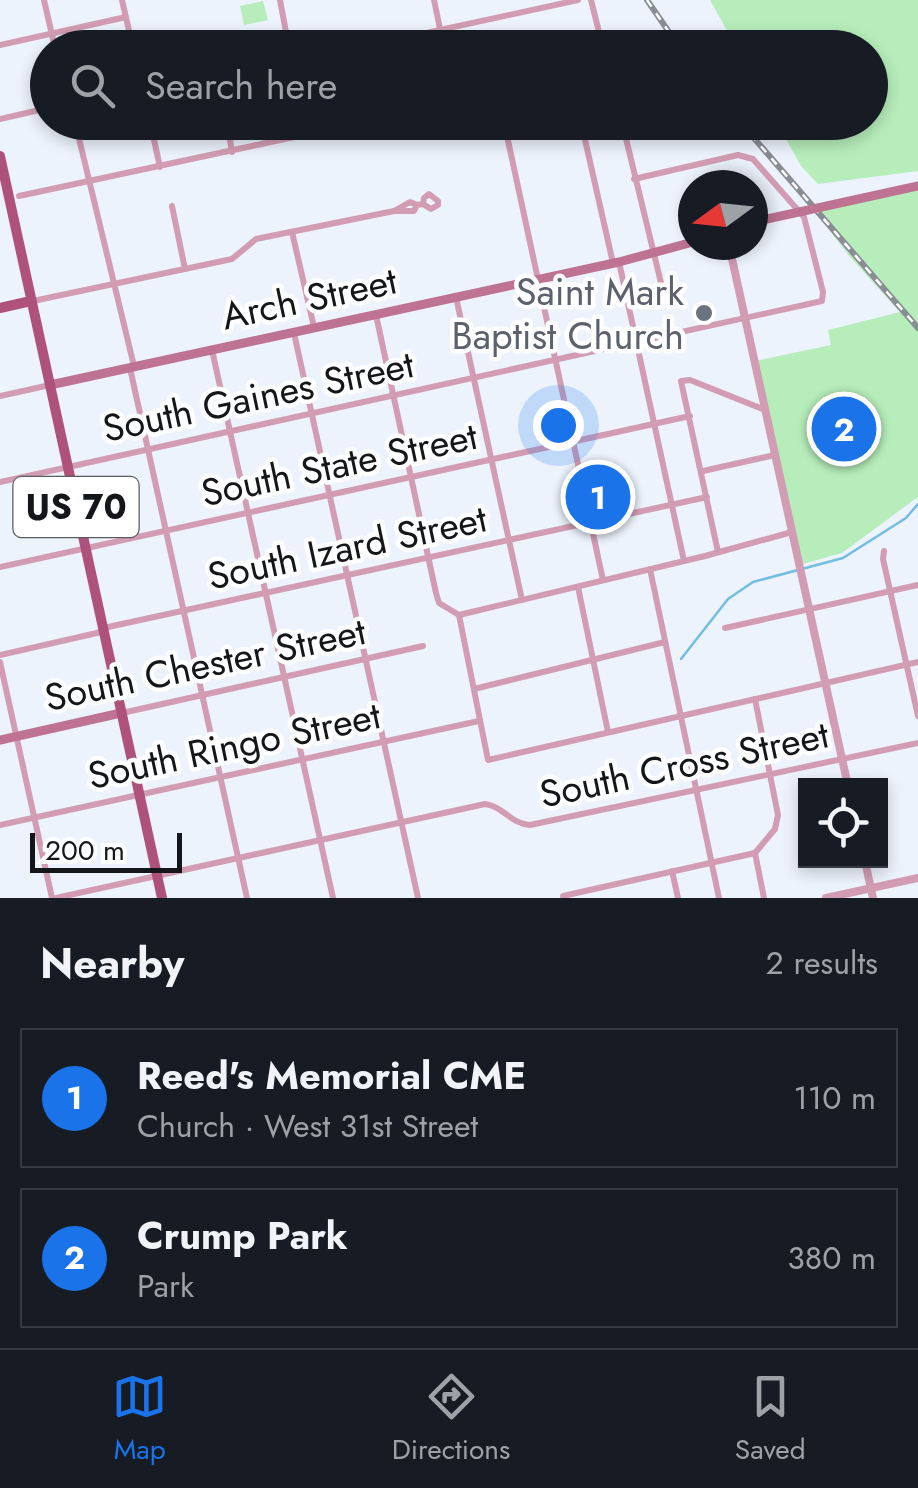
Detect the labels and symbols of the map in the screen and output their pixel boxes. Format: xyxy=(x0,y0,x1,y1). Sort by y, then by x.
north arrow xyxy=(678,170,768,260)
street label: Arch Street xyxy=(216,253,402,343)
place label: Saint Mark Baptist Church xyxy=(452,264,684,363)
marker: Saint Mark Baptist Church xyxy=(693,302,715,324)
street label: South Gaines Street xyxy=(97,336,419,456)
pin: 2 xyxy=(812,392,876,466)
your location xyxy=(533,400,584,451)
street label: South State Street xyxy=(196,408,482,520)
pin: 1 xyxy=(566,460,630,534)
road number: US 70 xyxy=(13,477,138,537)
street label: South Izard Street xyxy=(202,491,492,603)
street label: South Chester Street xyxy=(40,603,370,725)
street label: South Ringo Street xyxy=(83,687,385,803)
street label: South Cross Street xyxy=(535,707,833,821)
scale bar xyxy=(30,828,182,873)

